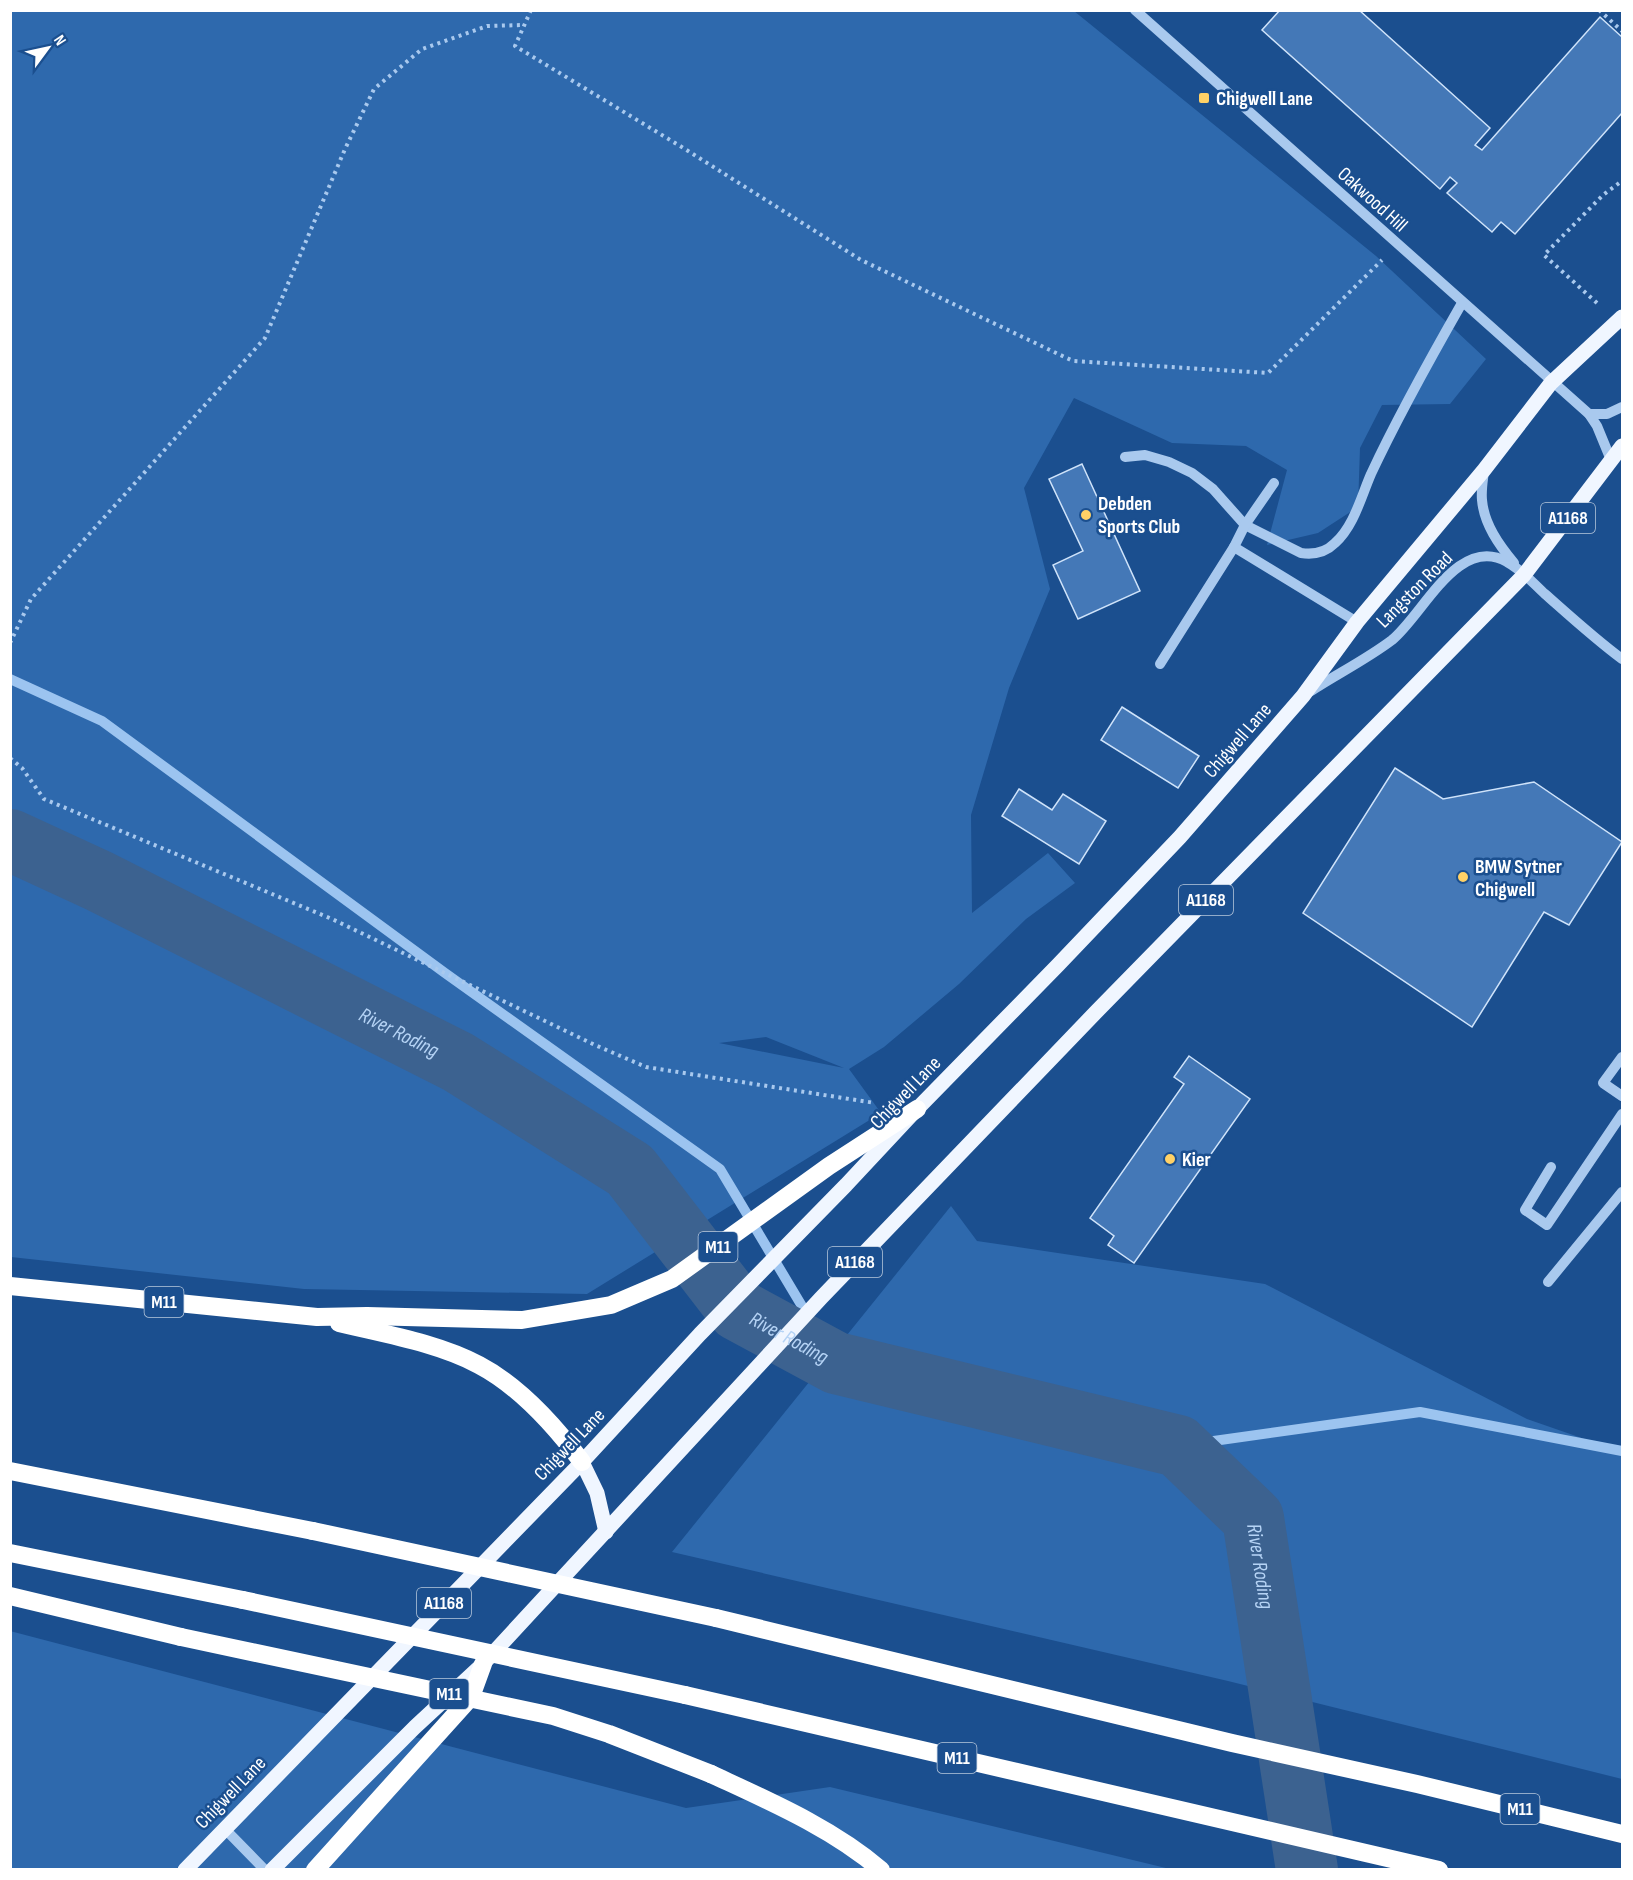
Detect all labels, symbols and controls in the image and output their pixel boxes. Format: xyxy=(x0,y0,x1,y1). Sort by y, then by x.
north arrow xyxy=(18,18,78,78)
text: N xyxy=(49,32,70,49)
place label: Chigwell Lane xyxy=(1216,87,1313,111)
marker: Chigwell Lane xyxy=(1197,91,1211,105)
street label: Oakwood Hill xyxy=(1332,162,1412,237)
place label: Debden Sports Club xyxy=(1098,492,1180,539)
road number: A1168 xyxy=(1541,503,1595,533)
marker: Debden Sports Club xyxy=(1079,508,1093,522)
street label: Langston Road xyxy=(1372,547,1458,633)
street label: Chigwell Lane xyxy=(1199,698,1277,783)
place label: BMW Sytner Chigwell xyxy=(1475,855,1562,902)
marker: BMW Sytner Chigwell xyxy=(1456,870,1470,884)
road number: A1168 xyxy=(1179,885,1233,915)
water label: River Roding xyxy=(355,1002,443,1063)
street label: Chigwell Lane xyxy=(865,1052,946,1134)
place label: Kier xyxy=(1182,1148,1211,1172)
marker: Kier xyxy=(1163,1152,1177,1166)
road number: M11 xyxy=(698,1232,738,1262)
road number: A1168 xyxy=(828,1247,882,1277)
road number: M11 xyxy=(144,1287,184,1317)
water label: River Roding xyxy=(745,1307,833,1370)
street label: Chigwell Lane xyxy=(529,1404,610,1486)
water label: River Roding xyxy=(1241,1522,1279,1611)
road number: A1168 xyxy=(417,1588,471,1618)
road number: M11 xyxy=(430,1679,468,1709)
road number: M11 xyxy=(938,1743,976,1773)
street label: Chigwell Lane xyxy=(190,1752,271,1834)
road number: M11 xyxy=(1500,1794,1540,1824)

